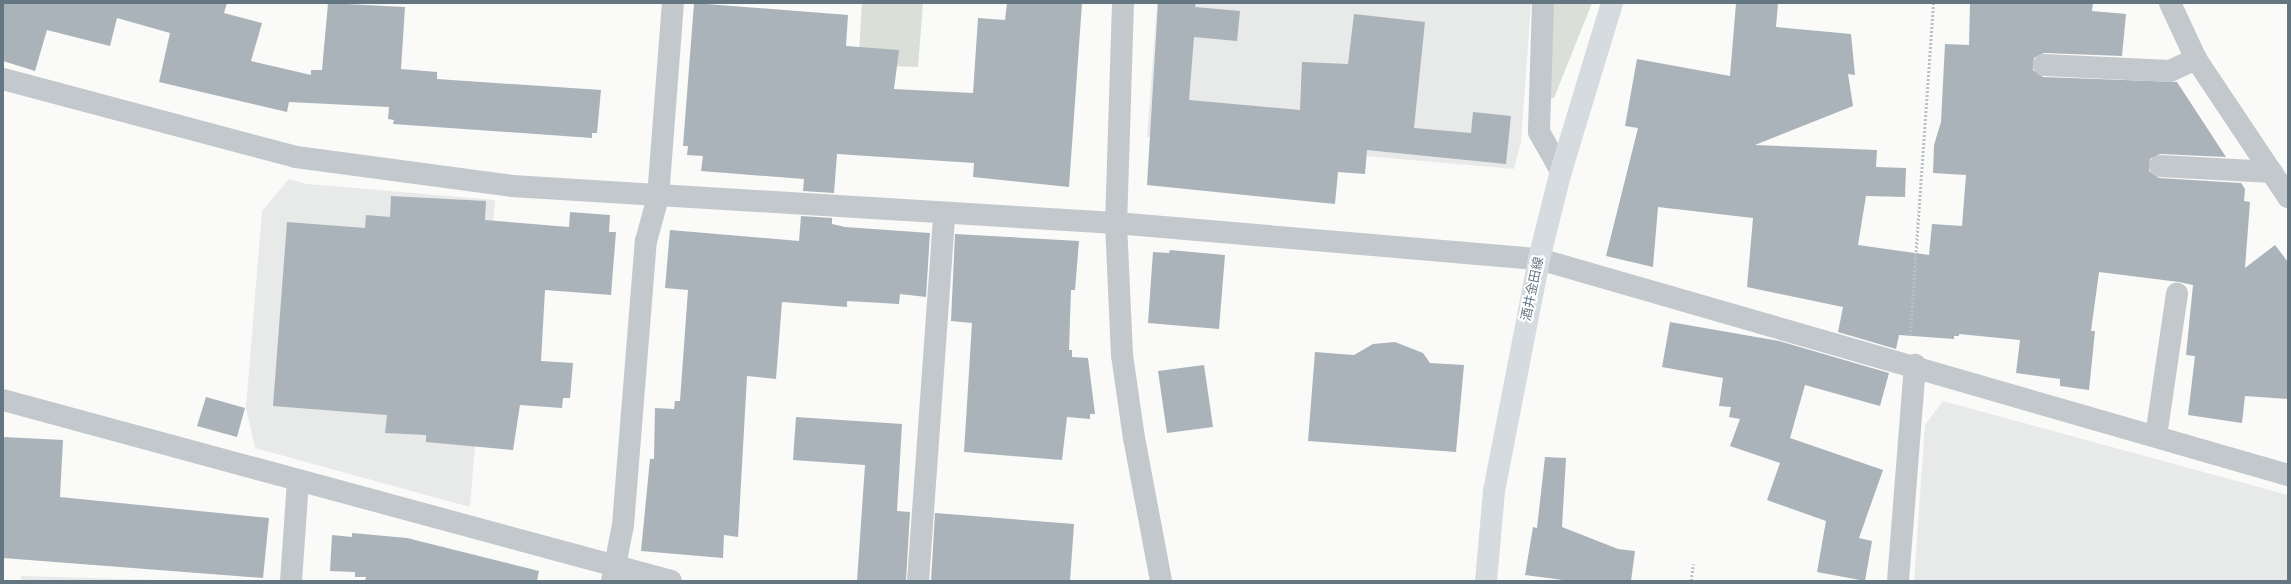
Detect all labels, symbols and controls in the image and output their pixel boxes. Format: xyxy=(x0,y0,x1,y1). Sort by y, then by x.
street label: 酒井金田線 xyxy=(1519,256,1547,322)

